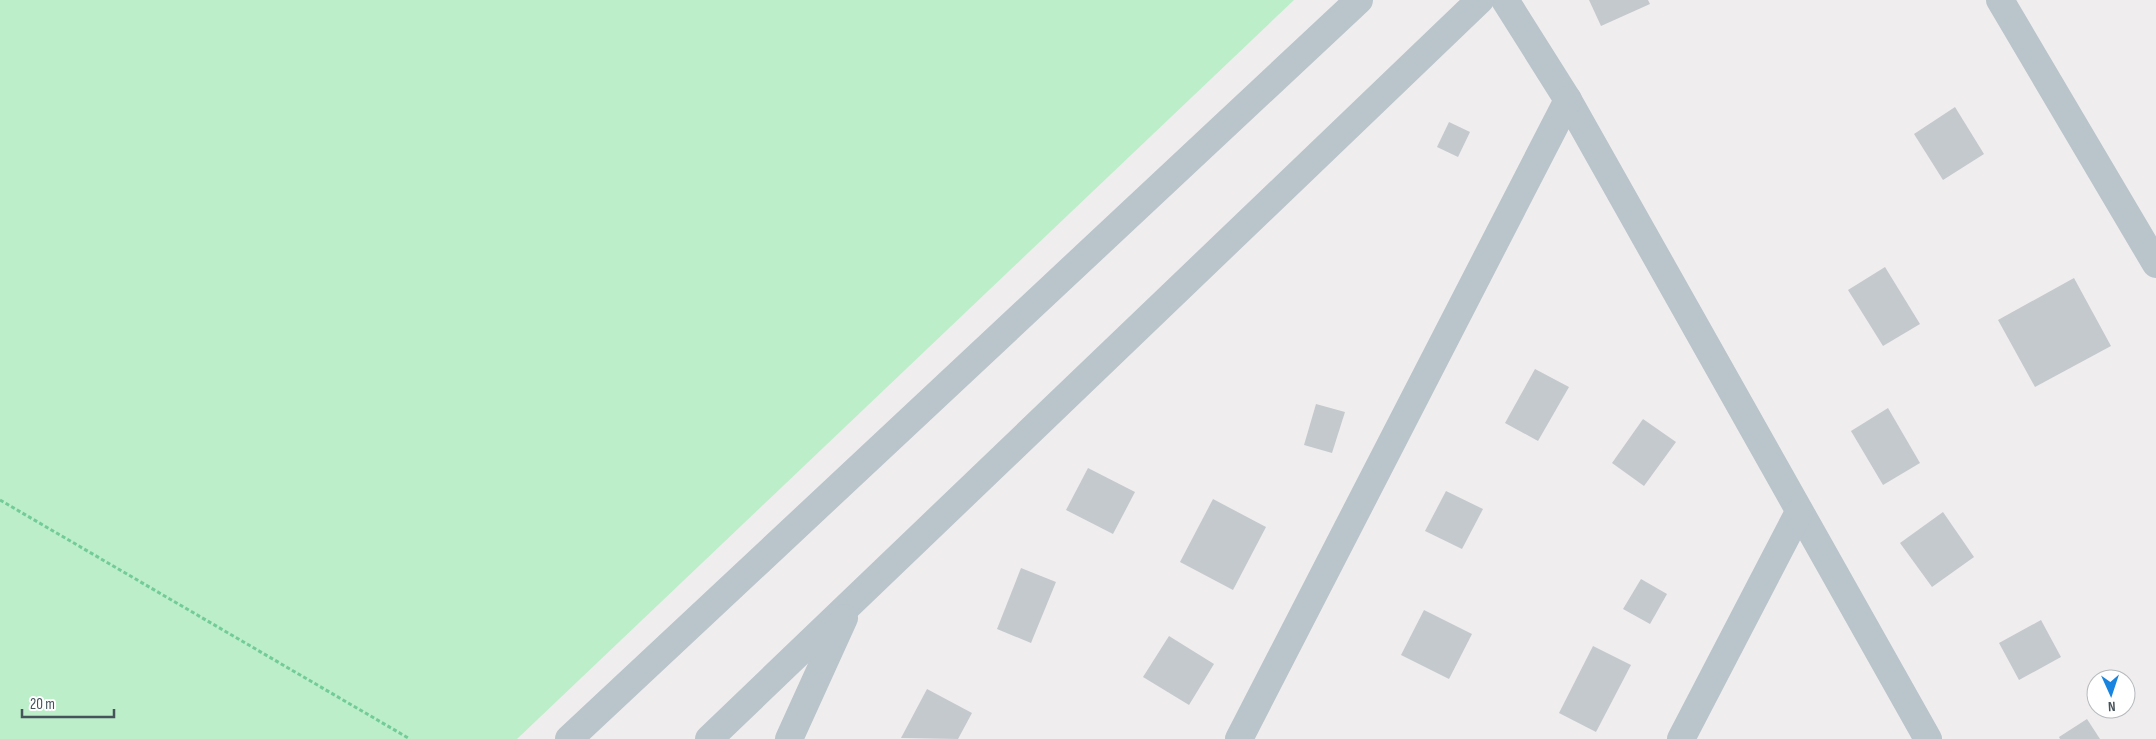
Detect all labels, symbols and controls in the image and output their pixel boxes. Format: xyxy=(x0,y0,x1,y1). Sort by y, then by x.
north arrow xyxy=(2086,669,2136,719)
scale bar xyxy=(22,686,115,718)
text: 20 m xyxy=(30,695,55,714)
text: N xyxy=(2107,698,2116,715)

